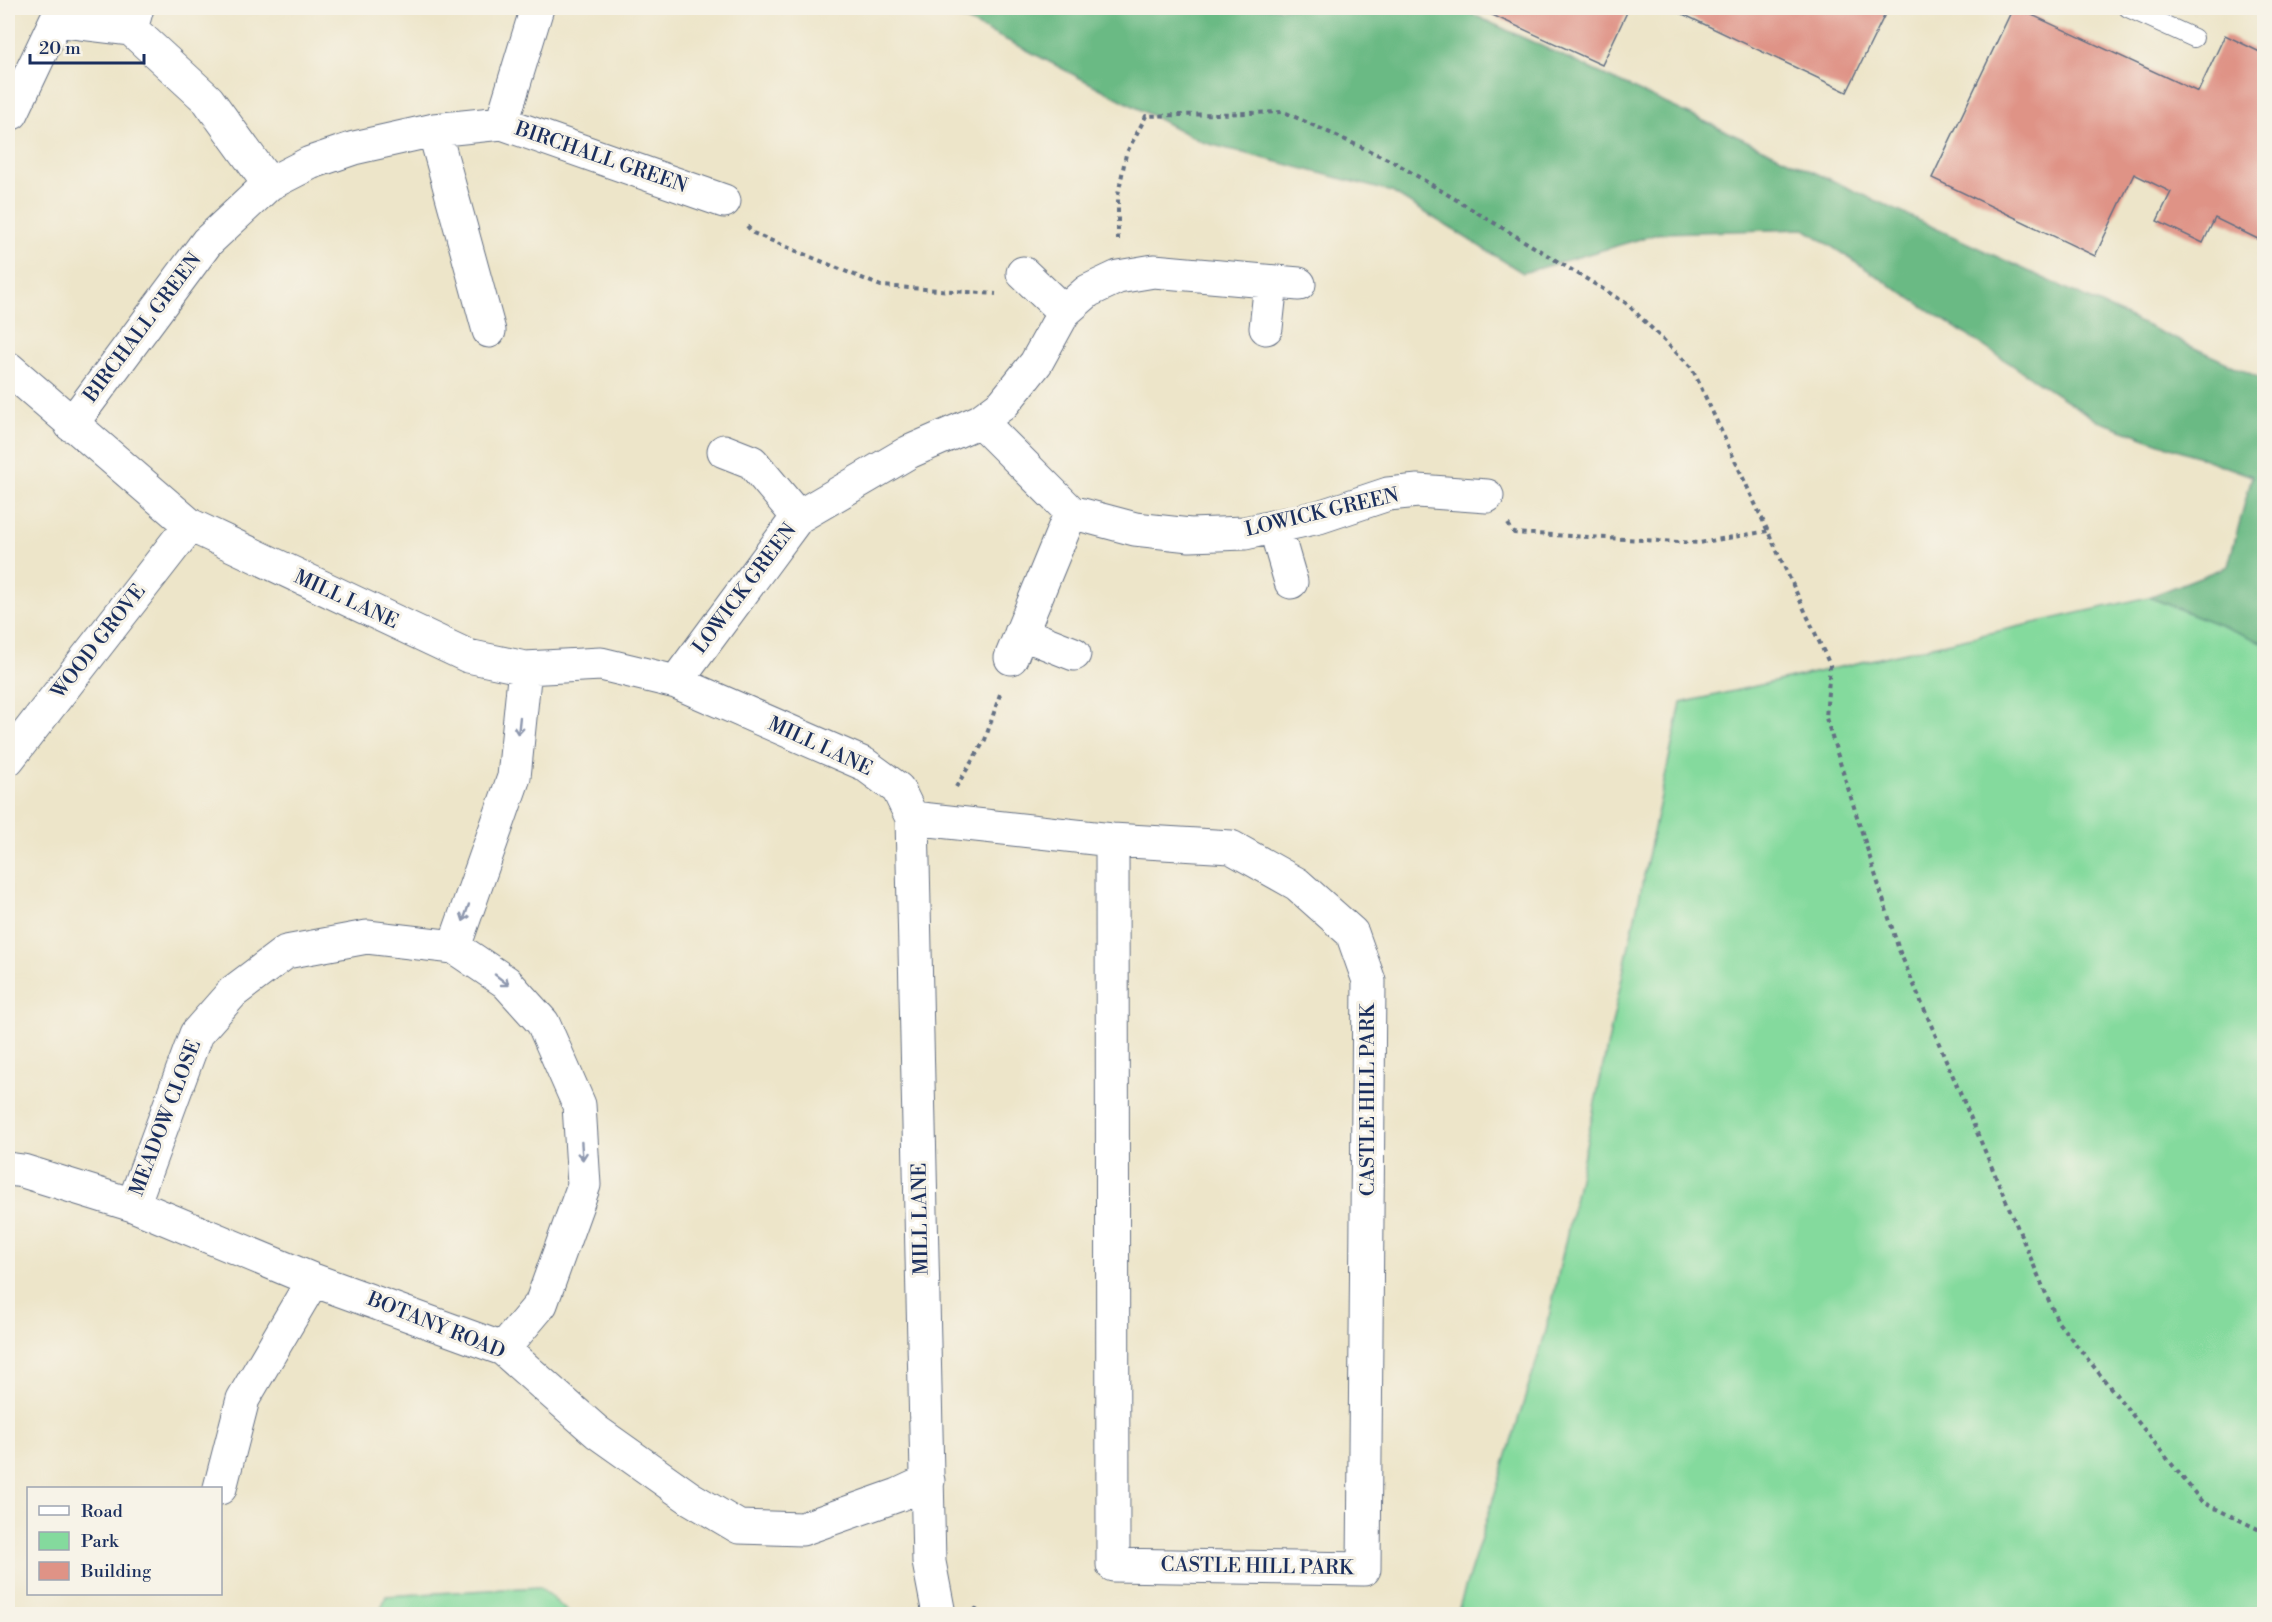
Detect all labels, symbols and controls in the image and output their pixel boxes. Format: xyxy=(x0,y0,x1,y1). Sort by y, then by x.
scale bar xyxy=(30,27,144,65)
text: 20 m xyxy=(39,37,81,60)
street label: BIRCHALL GREEN xyxy=(511,116,691,199)
street label: BIRCHALL GREEN xyxy=(78,248,207,408)
street label: LOWICK GREEN xyxy=(1243,483,1402,543)
street label: LOWICK GREEN xyxy=(688,519,802,659)
street label: MILL LANE xyxy=(290,565,402,635)
street label: WOOD GROVE xyxy=(46,580,152,705)
street label: MILL LANE xyxy=(764,712,876,782)
one-way arrow xyxy=(513,716,524,736)
one-way arrow xyxy=(460,903,471,922)
one-way arrow xyxy=(494,974,510,987)
street label: CASTLE HILL PARK xyxy=(1356,1002,1381,1196)
street label: MEADOW CLOSE xyxy=(125,1036,207,1200)
one-way arrow xyxy=(577,1140,588,1160)
street label: MILL LANE xyxy=(908,1163,934,1275)
street label: BOTANY ROAD xyxy=(362,1287,509,1365)
legend xyxy=(27,1487,222,1595)
text: Road xyxy=(81,1500,124,1523)
text: Park xyxy=(81,1530,120,1553)
street label: CASTLE HILL PARK xyxy=(1160,1553,1355,1581)
text: Building xyxy=(80,1560,152,1583)

